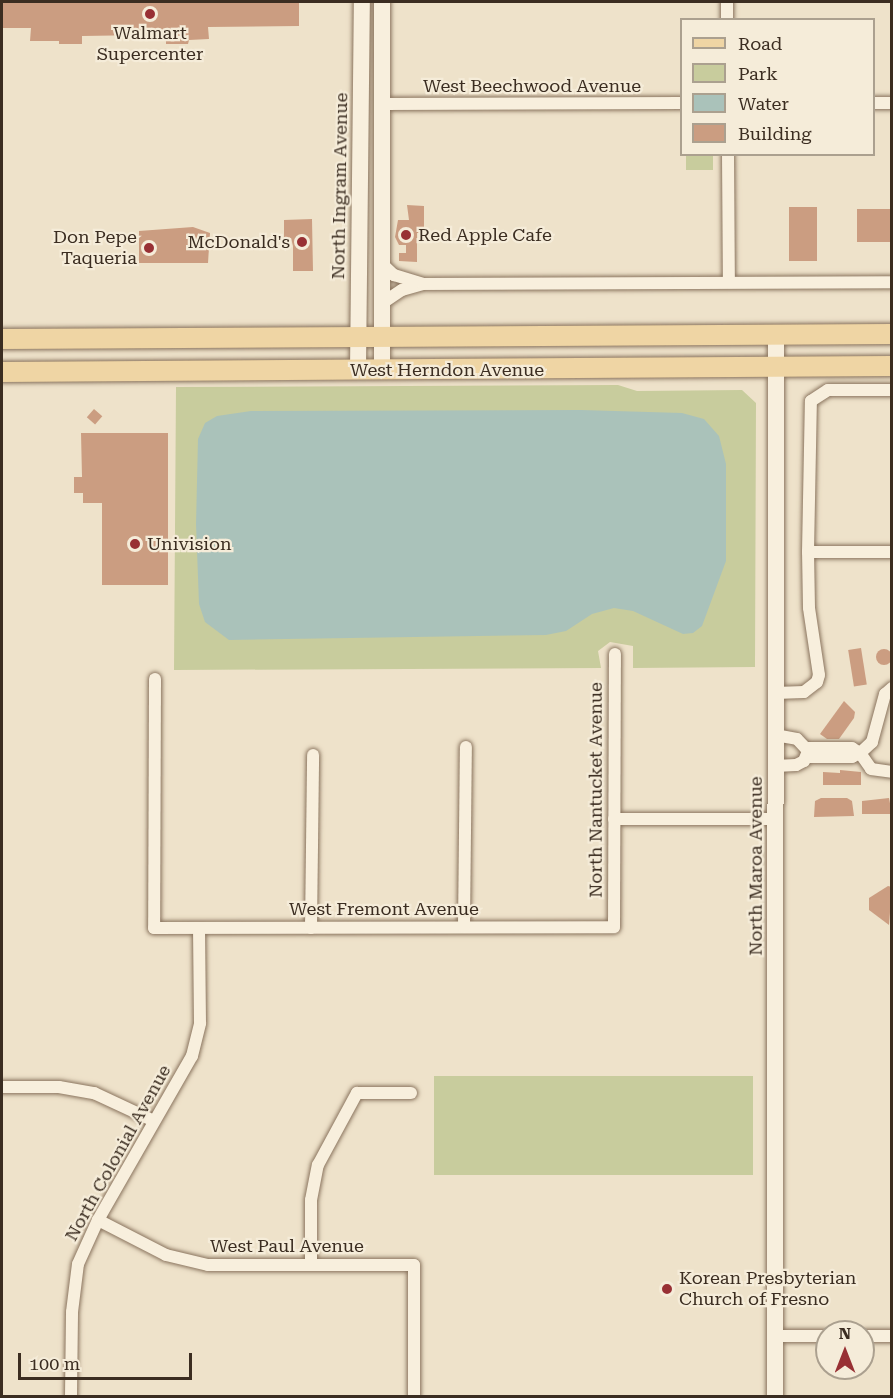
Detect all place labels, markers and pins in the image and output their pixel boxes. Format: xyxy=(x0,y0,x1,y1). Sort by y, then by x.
marker: Walmart Supercenter xyxy=(143,7,157,21)
place label: Walmart Supercenter xyxy=(97,23,203,66)
place label: Red Apple Cafe xyxy=(418,224,552,246)
place label: Don Pepe Taqueria xyxy=(53,227,137,270)
marker: Red Apple Cafe xyxy=(399,228,413,242)
place label: McDonald's xyxy=(187,231,290,253)
marker: McDonald's xyxy=(295,235,309,249)
marker: Don Pepe Taqueria xyxy=(142,241,156,255)
place label: Univision xyxy=(147,533,232,555)
marker: Univision xyxy=(128,537,142,551)
place label: Korean Presbyterian Church of Fresno xyxy=(679,1268,856,1310)
marker: Korean Presbyterian Church of Fresno xyxy=(660,1282,674,1296)

